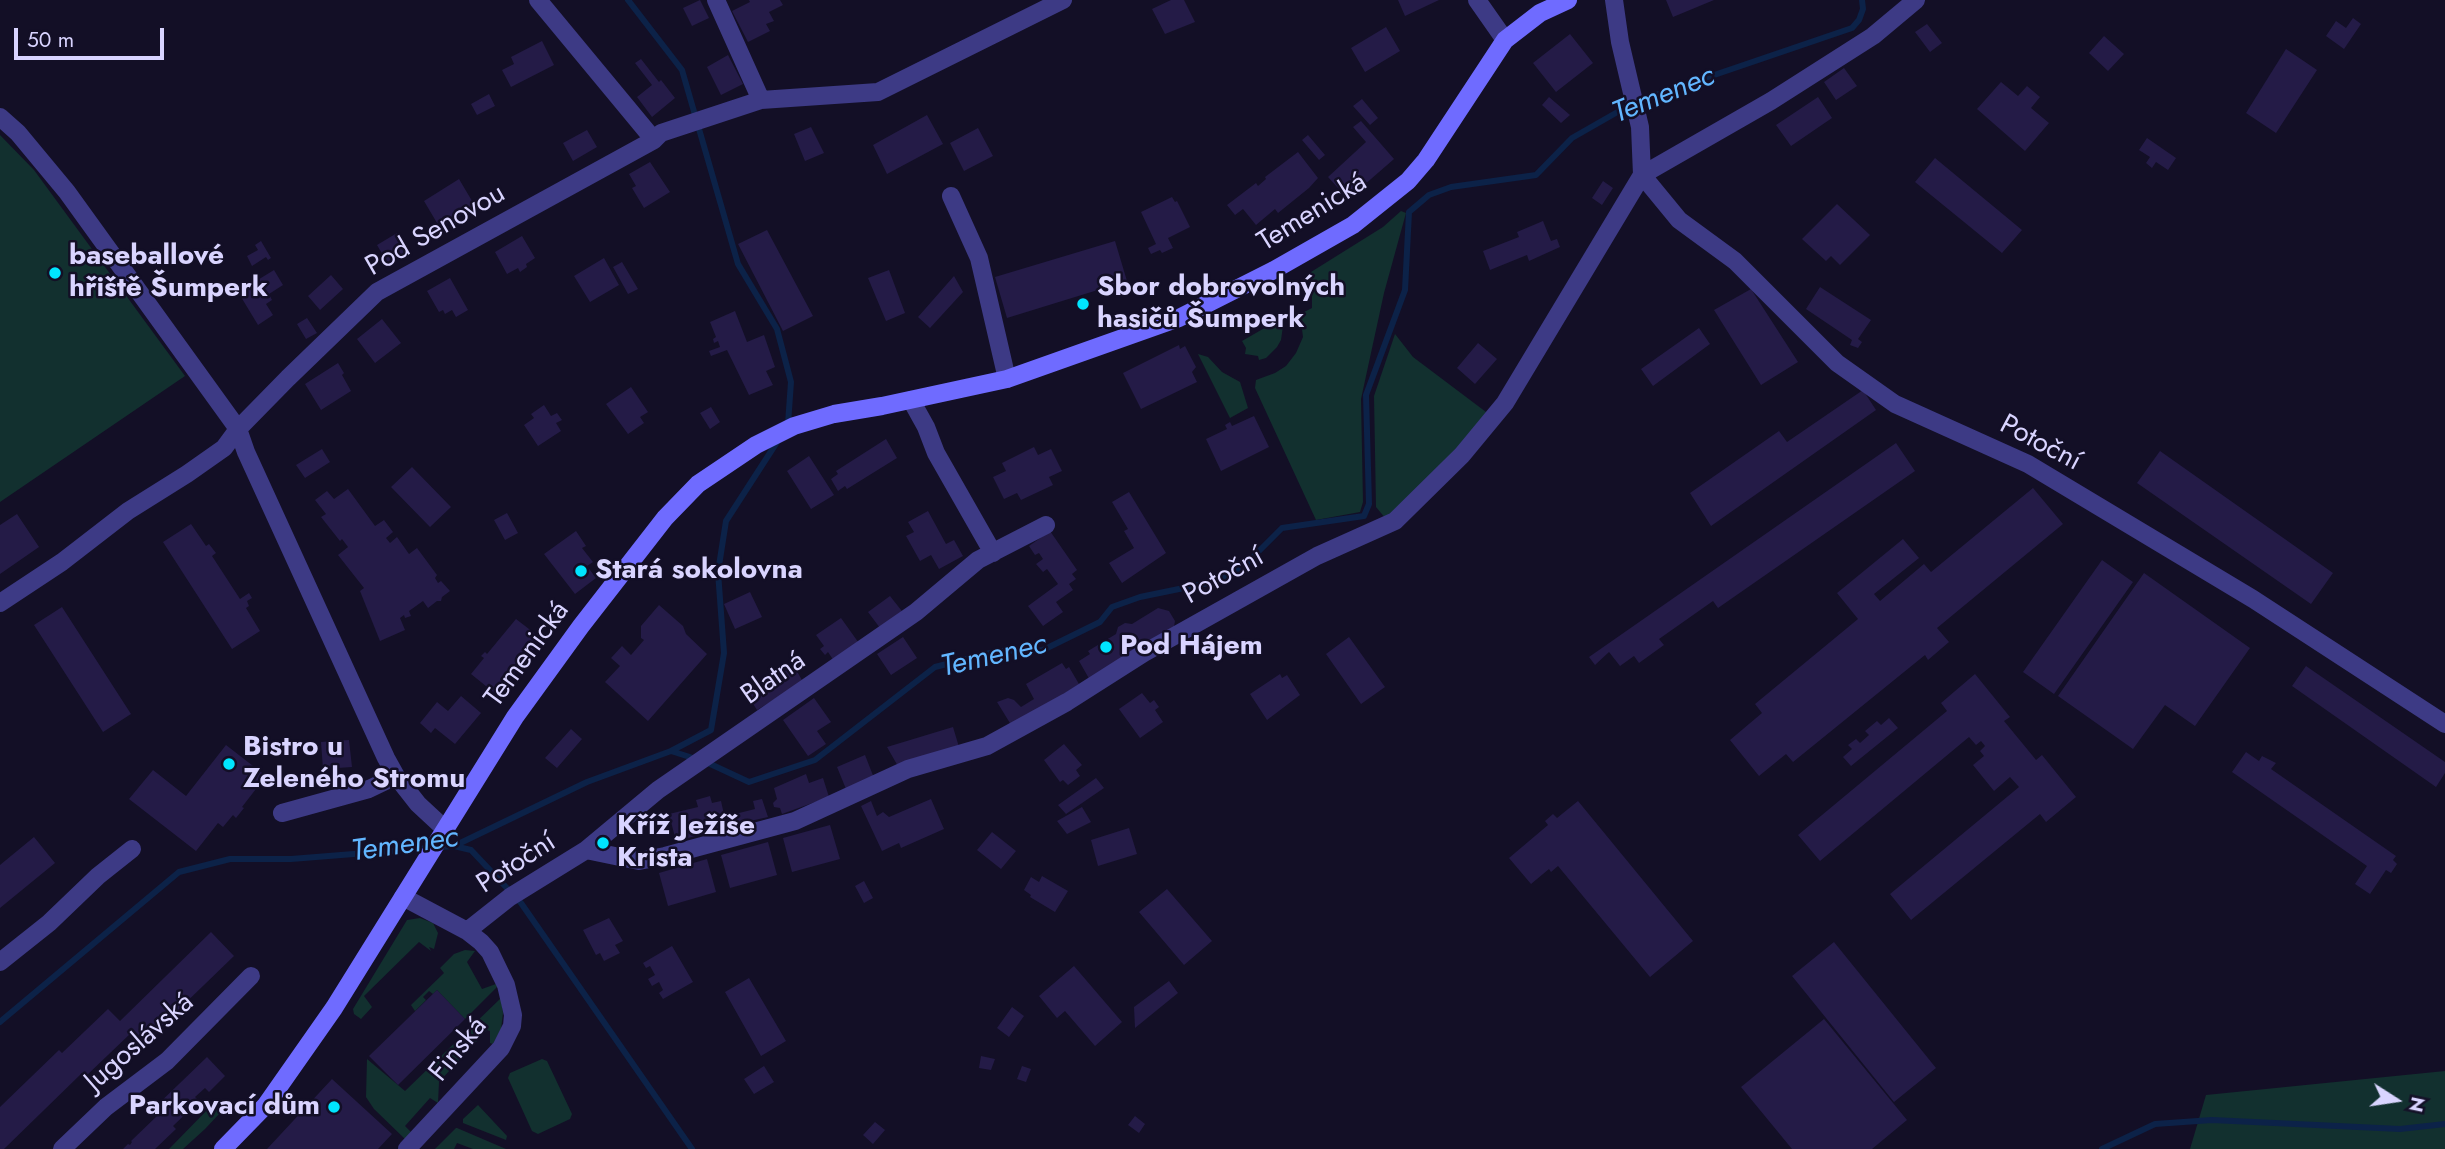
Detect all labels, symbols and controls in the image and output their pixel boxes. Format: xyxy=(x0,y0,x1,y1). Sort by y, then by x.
scale bar xyxy=(18,14,168,58)
text: 50 m xyxy=(27,25,74,55)
water label: Temenec xyxy=(1607,59,1721,133)
street label: Temenická xyxy=(1252,166,1374,260)
street label: Pod Senovou xyxy=(360,178,512,284)
place label: baseballové hřiště Šumperk xyxy=(69,240,268,306)
marker: baseballové hřiště Šumperk xyxy=(47,265,63,281)
place label: Sbor dobrovolných hasičů Šumperk xyxy=(1097,271,1345,337)
marker: Sbor dobrovolných hasičů Šumperk xyxy=(1075,296,1091,312)
street label: Potoční xyxy=(1994,409,2086,479)
street label: Potoční xyxy=(1178,541,1270,613)
place label: Stará sokolovna xyxy=(595,554,803,588)
marker: Stará sokolovna xyxy=(573,563,589,579)
street label: Temenická xyxy=(479,596,577,714)
water label: Temenec xyxy=(938,627,1050,687)
place label: Pod Hájem xyxy=(1120,630,1263,664)
marker: Pod Hájem xyxy=(1098,639,1114,655)
street label: Blatná xyxy=(735,645,813,713)
place label: Bistro u Zeleného Stromu xyxy=(243,731,465,797)
marker: Bistro u Zeleného Stromu xyxy=(221,756,237,772)
place label: Kříž Ježíše Krista xyxy=(617,810,755,876)
water label: Temenec xyxy=(349,821,461,871)
street label: Potoční xyxy=(471,826,563,902)
marker: Kříž Ježíše Krista xyxy=(595,835,611,851)
street label: Jugoslávská xyxy=(79,987,201,1099)
street label: Finská xyxy=(423,1011,495,1089)
north arrow xyxy=(2361,1065,2431,1135)
place label: Parkovací dům xyxy=(129,1090,320,1124)
text: N xyxy=(2402,1094,2432,1115)
marker: Parkovací dům xyxy=(326,1099,342,1115)

